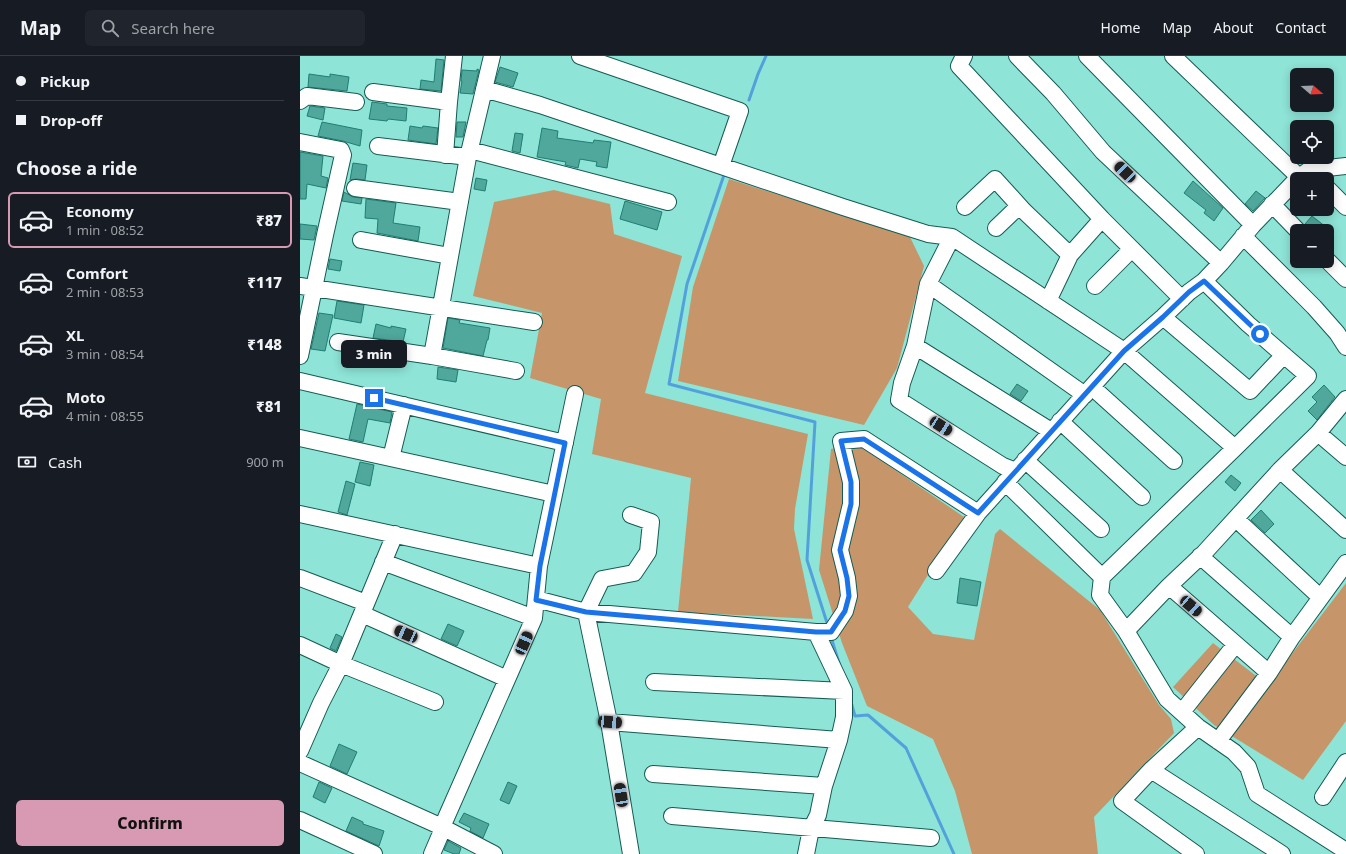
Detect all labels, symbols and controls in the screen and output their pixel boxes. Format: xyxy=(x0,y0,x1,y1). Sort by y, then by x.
search box xyxy=(85,10,365,46)
text: Map xyxy=(20,15,61,41)
icon: search xyxy=(99,17,121,39)
text: Search here xyxy=(131,18,215,38)
text: Home xyxy=(1101,18,1140,37)
text: Map xyxy=(1162,18,1192,37)
text: About xyxy=(1214,18,1253,37)
text: Contact xyxy=(1275,18,1326,37)
north arrow xyxy=(1290,68,1334,112)
map controls xyxy=(1290,68,1334,268)
text: Pickup xyxy=(40,71,90,91)
text: Drop-off xyxy=(40,110,102,130)
button: locate xyxy=(1290,120,1334,164)
text: Choose a ride xyxy=(16,156,137,180)
car xyxy=(1112,159,1138,185)
button: + xyxy=(1290,172,1334,216)
text: Economy xyxy=(66,201,134,221)
icon: car xyxy=(18,202,54,238)
text: ₹87 xyxy=(256,210,282,230)
text: 1 min · 08:52 xyxy=(66,221,144,239)
button: − xyxy=(1290,224,1334,268)
text: Comfort xyxy=(66,263,128,283)
icon: car xyxy=(18,264,54,300)
text: ₹117 xyxy=(247,272,282,292)
text: 2 min · 08:53 xyxy=(66,283,144,301)
text: XL xyxy=(66,325,84,345)
route start xyxy=(1251,325,1269,343)
icon: car xyxy=(18,326,54,362)
text: ₹148 xyxy=(247,334,282,354)
callout: 3 min xyxy=(341,340,407,368)
text: 3 min · 08:54 xyxy=(66,345,144,363)
text: 3 min xyxy=(356,345,392,363)
text: Moto xyxy=(66,387,105,407)
icon: car xyxy=(18,388,54,424)
route end xyxy=(365,389,383,407)
text: ₹81 xyxy=(256,396,282,416)
text: 4 min · 08:55 xyxy=(66,407,144,425)
car xyxy=(928,414,954,438)
icon: cash xyxy=(16,451,38,473)
text: Cash xyxy=(48,452,82,472)
text: 900 m xyxy=(246,453,284,471)
car xyxy=(1178,594,1204,618)
car xyxy=(393,624,419,644)
car xyxy=(514,630,534,656)
car xyxy=(598,715,622,729)
car xyxy=(613,782,629,808)
button: Confirm xyxy=(16,800,284,846)

